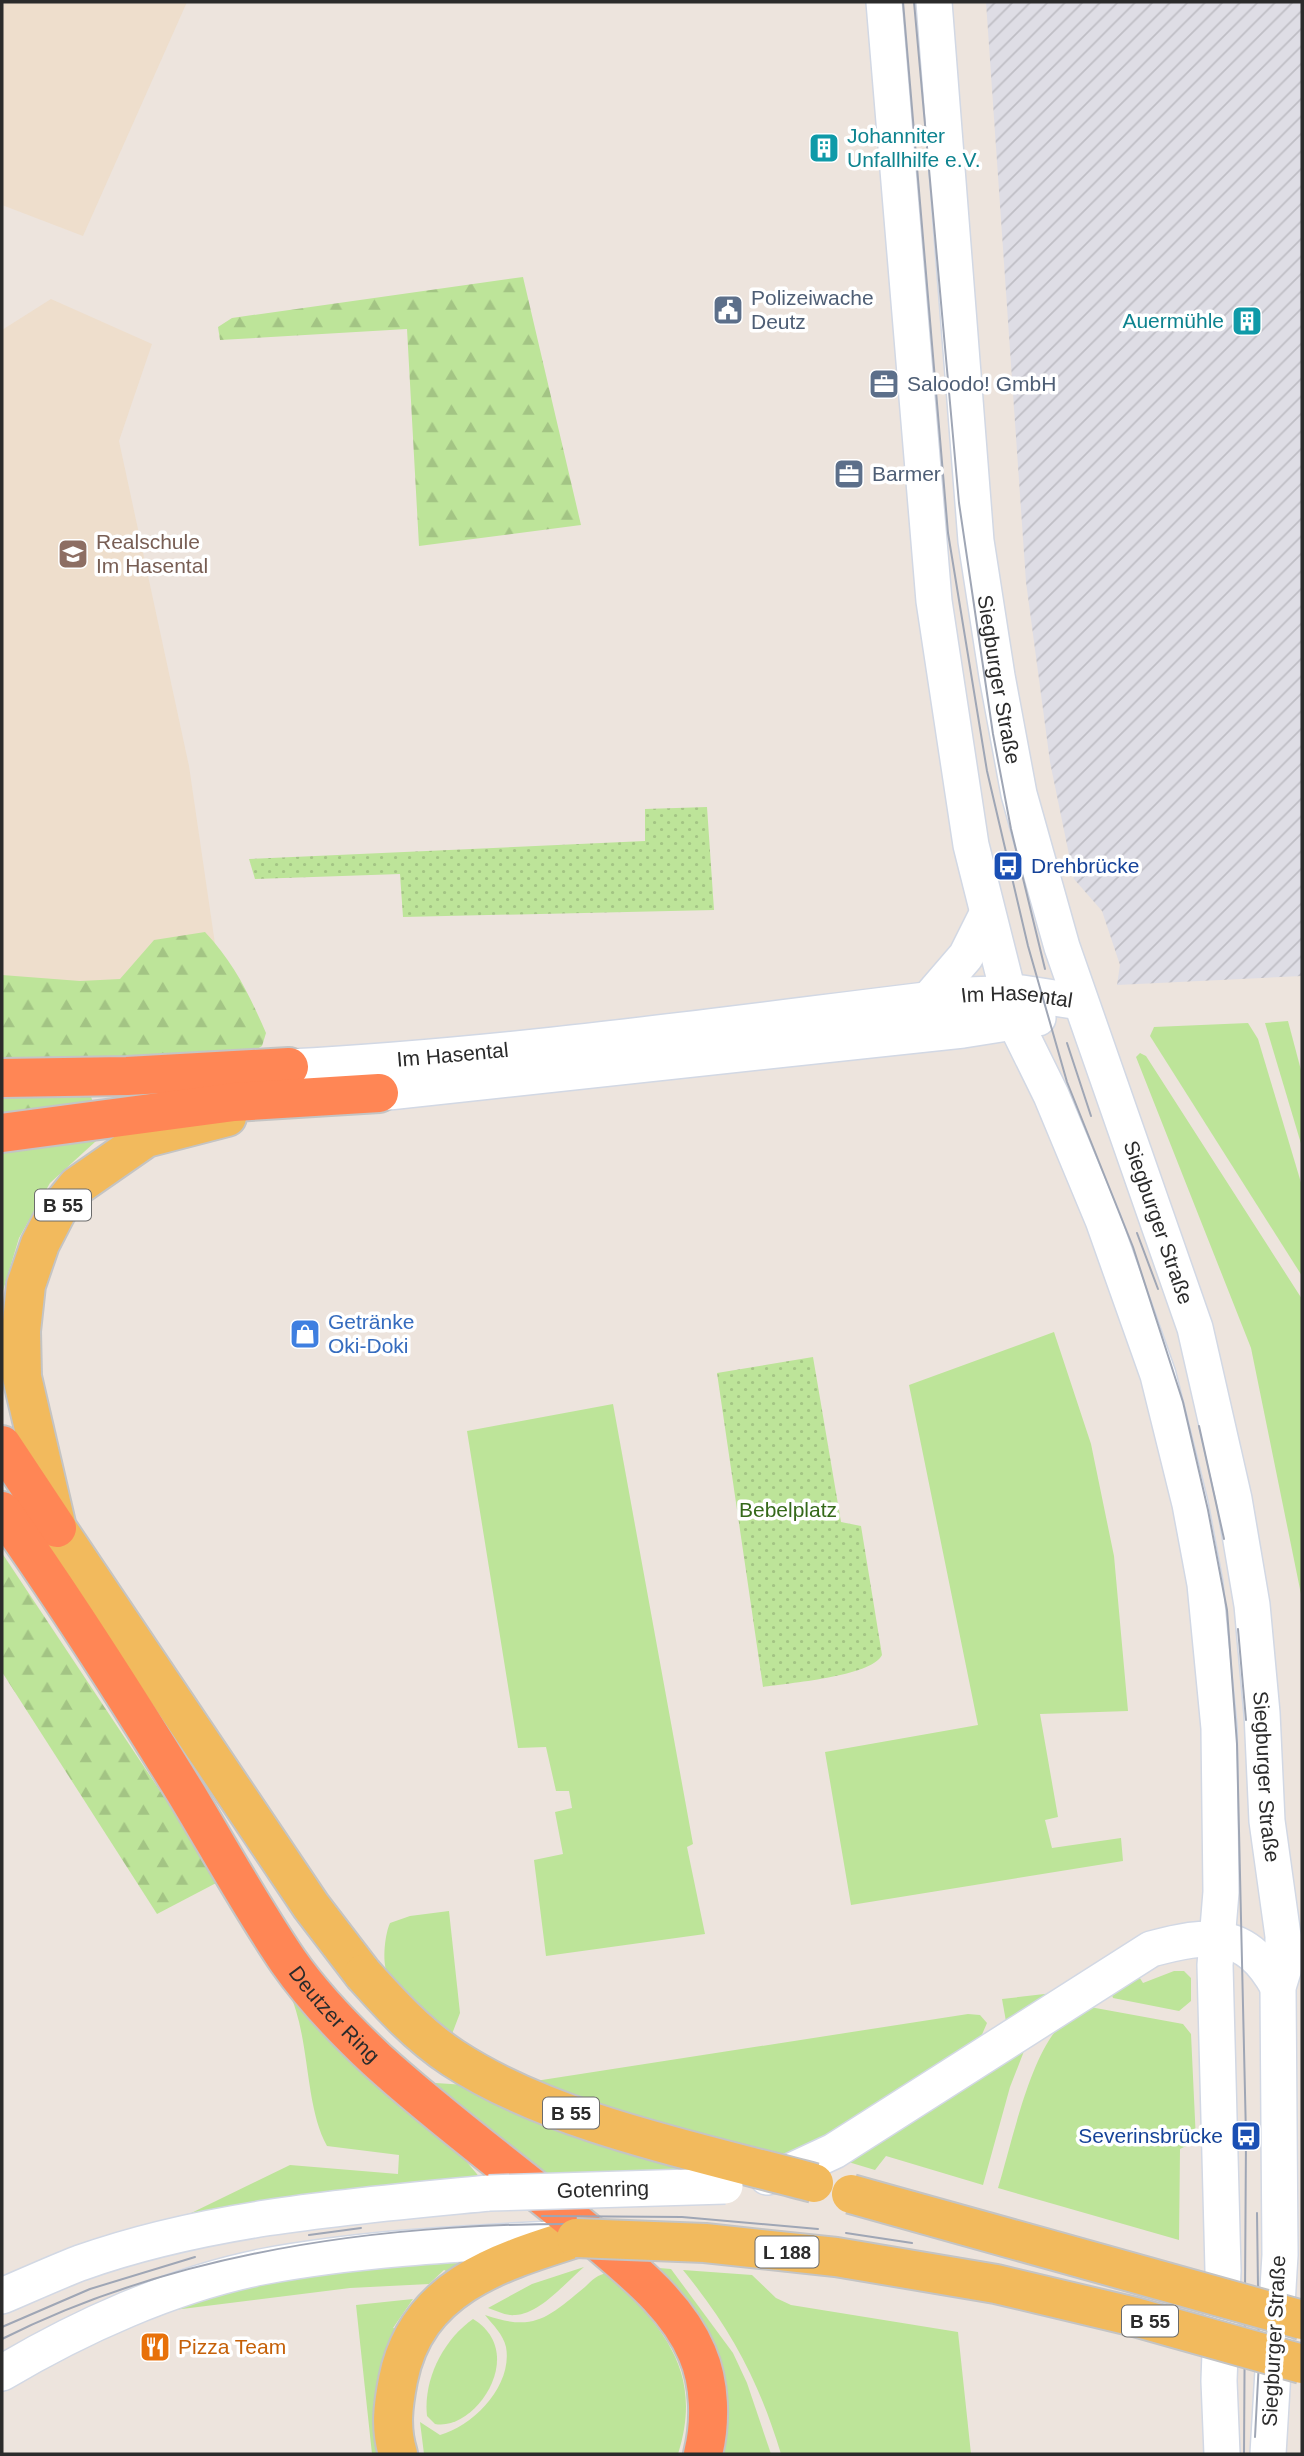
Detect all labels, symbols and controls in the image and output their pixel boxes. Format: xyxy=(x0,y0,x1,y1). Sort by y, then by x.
place label: Johanniter Unfallhilfe e.V. xyxy=(847,124,980,171)
building icon: Johanniter Unfallhilfe e.V. xyxy=(807,131,841,165)
place label: Polizeiwache Deutz xyxy=(751,286,874,333)
public building icon: Polizeiwache Deutz xyxy=(711,293,745,327)
building icon: Auermühle xyxy=(1230,304,1264,338)
place label: Auermühle xyxy=(1122,309,1224,332)
office icon: Saloodo! GmbH xyxy=(867,367,901,401)
place label: Saloodo! GmbH xyxy=(907,372,1056,395)
office icon: Barmer xyxy=(832,457,866,491)
place label: Barmer xyxy=(872,462,941,485)
place label: Realschule Im Hasental xyxy=(96,530,208,577)
school or university icon: Realschule Im Hasental xyxy=(56,537,90,571)
street label: Siegburger Straße xyxy=(974,593,1025,766)
bus stop icon: Drehbrücke xyxy=(991,849,1025,883)
place label: Drehbrücke xyxy=(1031,854,1140,877)
street label: Im Hasental xyxy=(960,980,1074,1012)
street label: Im Hasental xyxy=(396,1038,509,1071)
street label: Siegburger Straße xyxy=(1119,1137,1198,1307)
road number: B 55 xyxy=(35,1190,91,1220)
place label: Getränke Oki-Doki xyxy=(328,1310,414,1357)
shop icon: Getränke Oki-Doki xyxy=(288,1317,322,1351)
park label: Bebelplatz xyxy=(739,1498,837,1521)
street label: Siegburger Straße xyxy=(1249,1690,1285,1864)
street label: Deutzer Ring xyxy=(285,1961,384,2067)
road number: B 55 xyxy=(543,2098,599,2128)
bus stop icon: Severinsbrücke xyxy=(1229,2119,1263,2153)
place label: Severinsbrücke xyxy=(1078,2124,1223,2147)
street label: Gotenring xyxy=(556,2176,649,2202)
road number: L 188 xyxy=(756,2236,818,2268)
street label: Siegburger Straße xyxy=(1258,2255,1289,2427)
road number: B 55 xyxy=(1122,2306,1178,2336)
restaurant icon: Pizza Team xyxy=(138,2330,172,2364)
place label: Pizza Team xyxy=(178,2335,286,2358)

